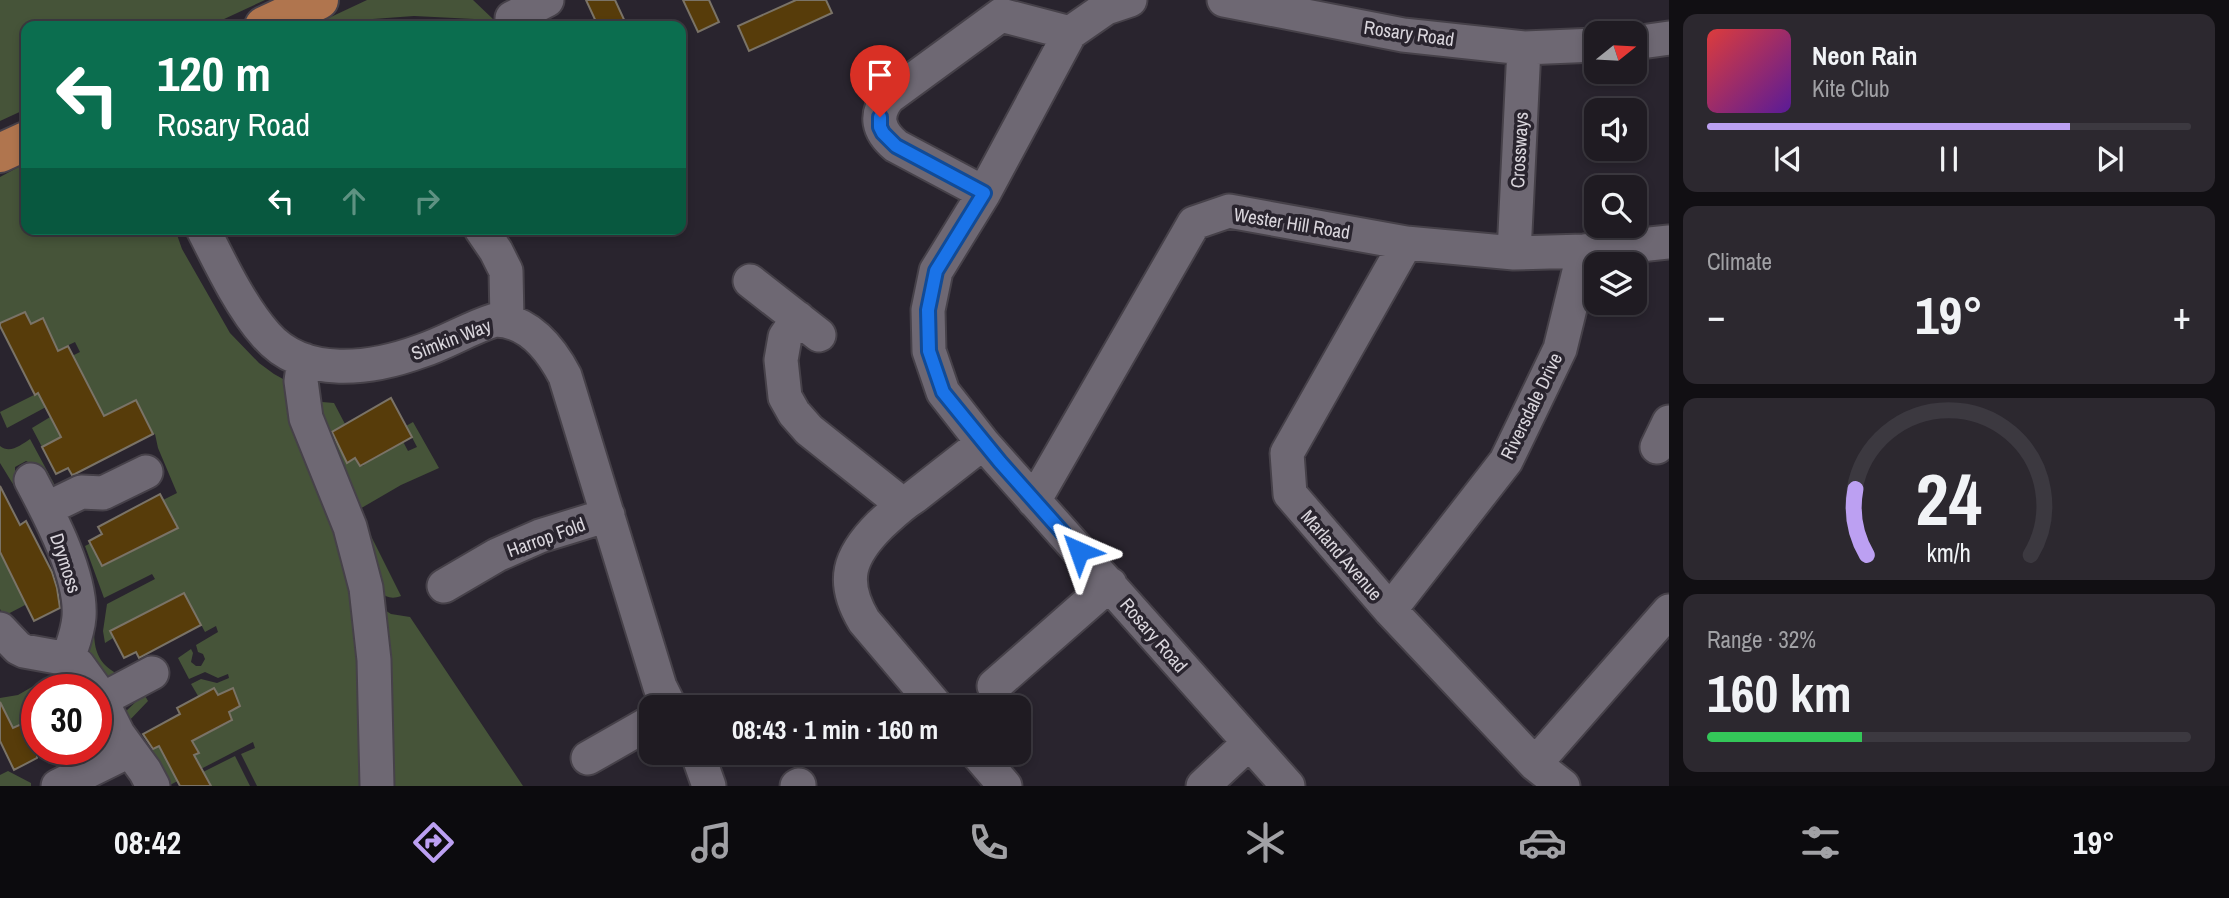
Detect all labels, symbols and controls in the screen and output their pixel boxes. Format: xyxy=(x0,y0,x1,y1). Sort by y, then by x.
street label: Rosary Road xyxy=(1362,14,1456,52)
north arrow xyxy=(1584,21,1647,84)
map controls xyxy=(1584,21,1647,315)
text: Neon Rain xyxy=(1812,38,1917,73)
text: 120 m xyxy=(157,40,271,106)
pin xyxy=(850,45,910,117)
icon: left xyxy=(42,49,133,140)
icon: arrive xyxy=(861,56,899,94)
text: Kite Club xyxy=(1812,73,1890,104)
button: sound xyxy=(1584,98,1647,161)
text: Rosary Road xyxy=(157,103,310,146)
street label: Crossways xyxy=(1504,111,1534,189)
icon: previous xyxy=(1769,140,1807,178)
icon: pause xyxy=(1930,140,1968,178)
icon: next xyxy=(2091,140,2129,178)
button: search xyxy=(1584,175,1647,238)
icon: left xyxy=(262,182,300,220)
icon: ahead xyxy=(335,182,373,220)
icon: right xyxy=(408,182,446,220)
street label: Wester Hill Road xyxy=(1232,201,1352,245)
text: Climate xyxy=(1707,246,1772,277)
button: layers xyxy=(1584,252,1647,315)
text: 19° xyxy=(1915,280,1983,350)
text: − xyxy=(1707,290,1725,341)
text: + xyxy=(2173,290,2191,341)
street label: Simkin Way xyxy=(407,312,495,366)
street label: Riversdale Drive xyxy=(1494,348,1568,464)
text: 24 xyxy=(1916,450,1982,548)
street label: Marland Avenue xyxy=(1295,504,1389,606)
street label: Harrop Fold xyxy=(503,511,589,563)
position arrow xyxy=(1042,514,1116,588)
street label: Drymoss xyxy=(44,530,88,596)
text: km/h xyxy=(1927,536,1971,570)
street label: Rosary Road xyxy=(1114,592,1194,678)
text: Range · 32% xyxy=(1707,624,1816,655)
text: 160 km xyxy=(1707,658,1852,728)
speed limit sign: 30 xyxy=(21,674,112,765)
text: 08:43 · 1 min · 160 m xyxy=(732,712,938,747)
icon: directions xyxy=(409,818,458,867)
icon: music xyxy=(687,818,736,867)
icon: phone xyxy=(964,818,1013,867)
icon: climate xyxy=(1241,818,1290,867)
icon: car xyxy=(1518,818,1567,867)
icon: filters xyxy=(1796,818,1845,867)
text: 08:42 xyxy=(114,821,181,864)
text: 19° xyxy=(2073,821,2115,864)

